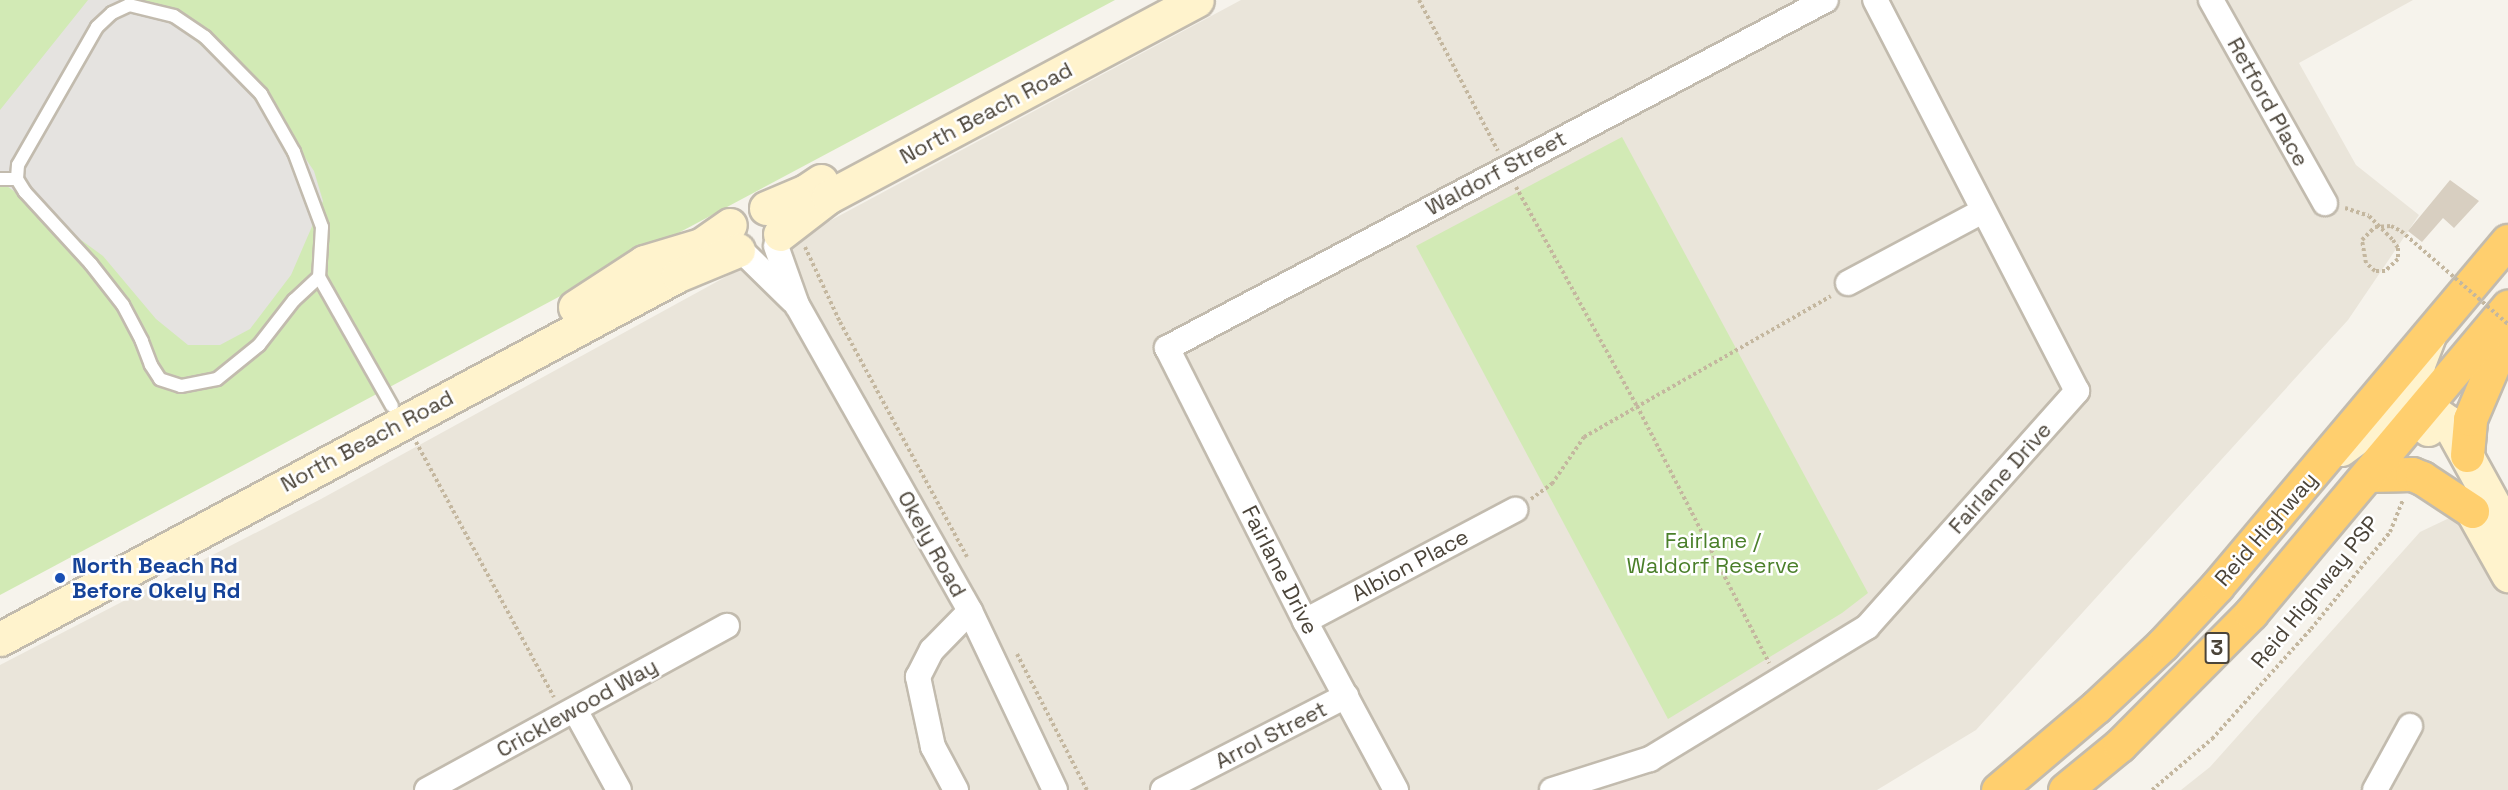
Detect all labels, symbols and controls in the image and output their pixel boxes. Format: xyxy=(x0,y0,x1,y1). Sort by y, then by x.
street label: Retford Place xyxy=(2222,33,2314,171)
street label: North Beach Road xyxy=(895,56,1077,170)
street label: Waldorf Street xyxy=(1421,125,1571,221)
street label: North Beach Road xyxy=(276,384,458,498)
street label: Fairlane Drive xyxy=(1943,417,2057,539)
street label: Reid Highway xyxy=(2209,466,2323,592)
street label: Okely Road xyxy=(892,486,972,602)
street label: Fairlane Drive xyxy=(1236,501,1324,639)
street label: Reid Highway PSP xyxy=(2245,511,2385,673)
street label: Albion Place xyxy=(1347,523,1473,607)
park label: Fairlane / Waldorf Reserve xyxy=(1627,527,1799,578)
place label: North Beach Rd Before Okely Rd xyxy=(72,552,240,604)
marker: North Beach Rd Before Okely Rd xyxy=(53,571,67,585)
road number: 3 xyxy=(2204,630,2230,666)
street label: Cricklewood Way xyxy=(492,653,662,763)
street label: Arrol Street xyxy=(1211,696,1331,774)

